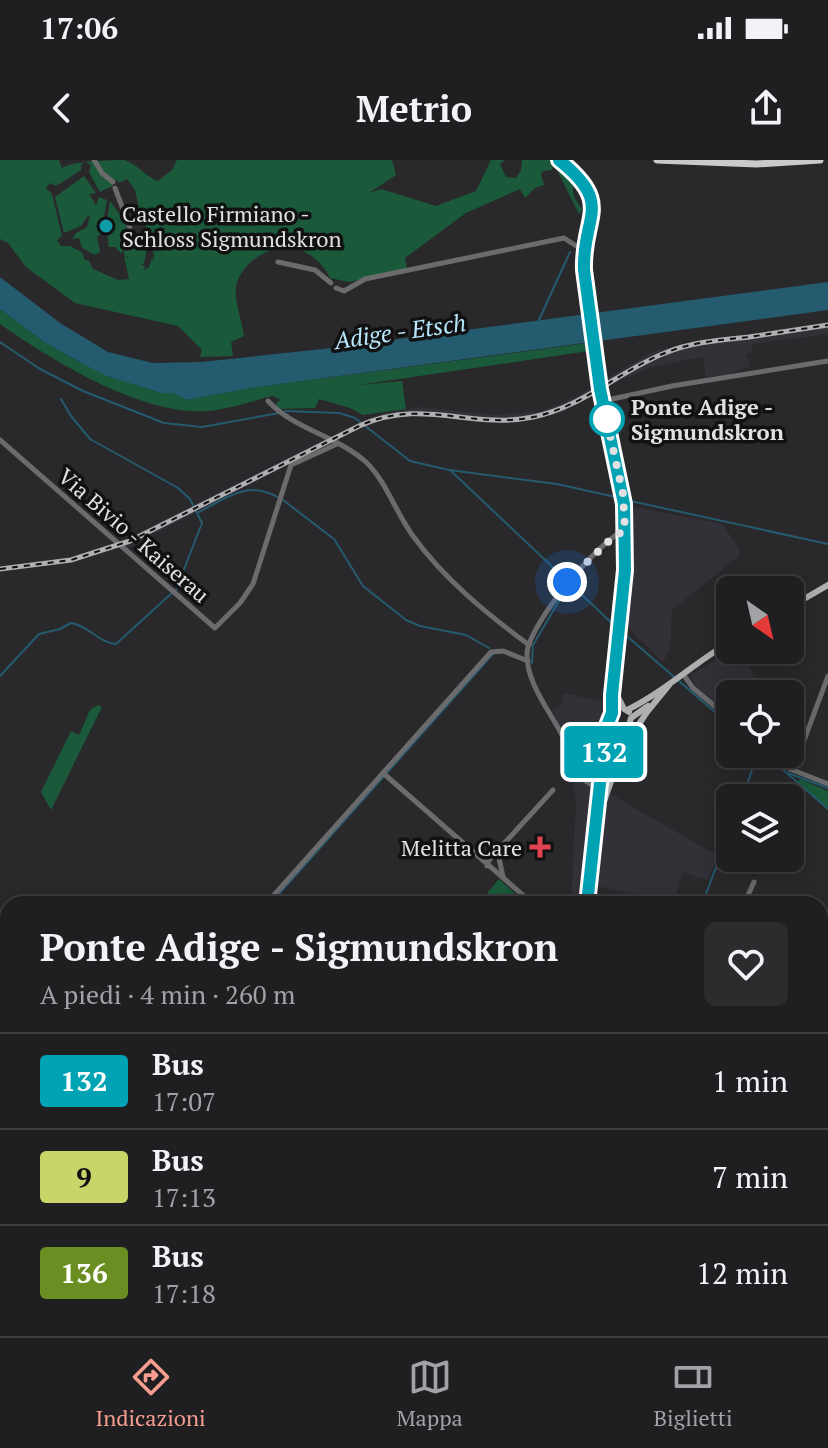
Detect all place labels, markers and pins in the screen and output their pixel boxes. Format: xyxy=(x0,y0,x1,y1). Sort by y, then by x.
place label: Castello Firmiano - Schloss Sigmundskron xyxy=(122,199,342,253)
marker: Castello Firmiano - Schloss Sigmundskron xyxy=(97,217,115,235)
place label: Ponte Adige - Sigmundskron xyxy=(631,392,784,446)
marker: Ponte Adige - Sigmundskron xyxy=(590,402,624,436)
place label: Melitta Care xyxy=(401,833,522,862)
marker: Melitta Care xyxy=(529,836,551,858)

